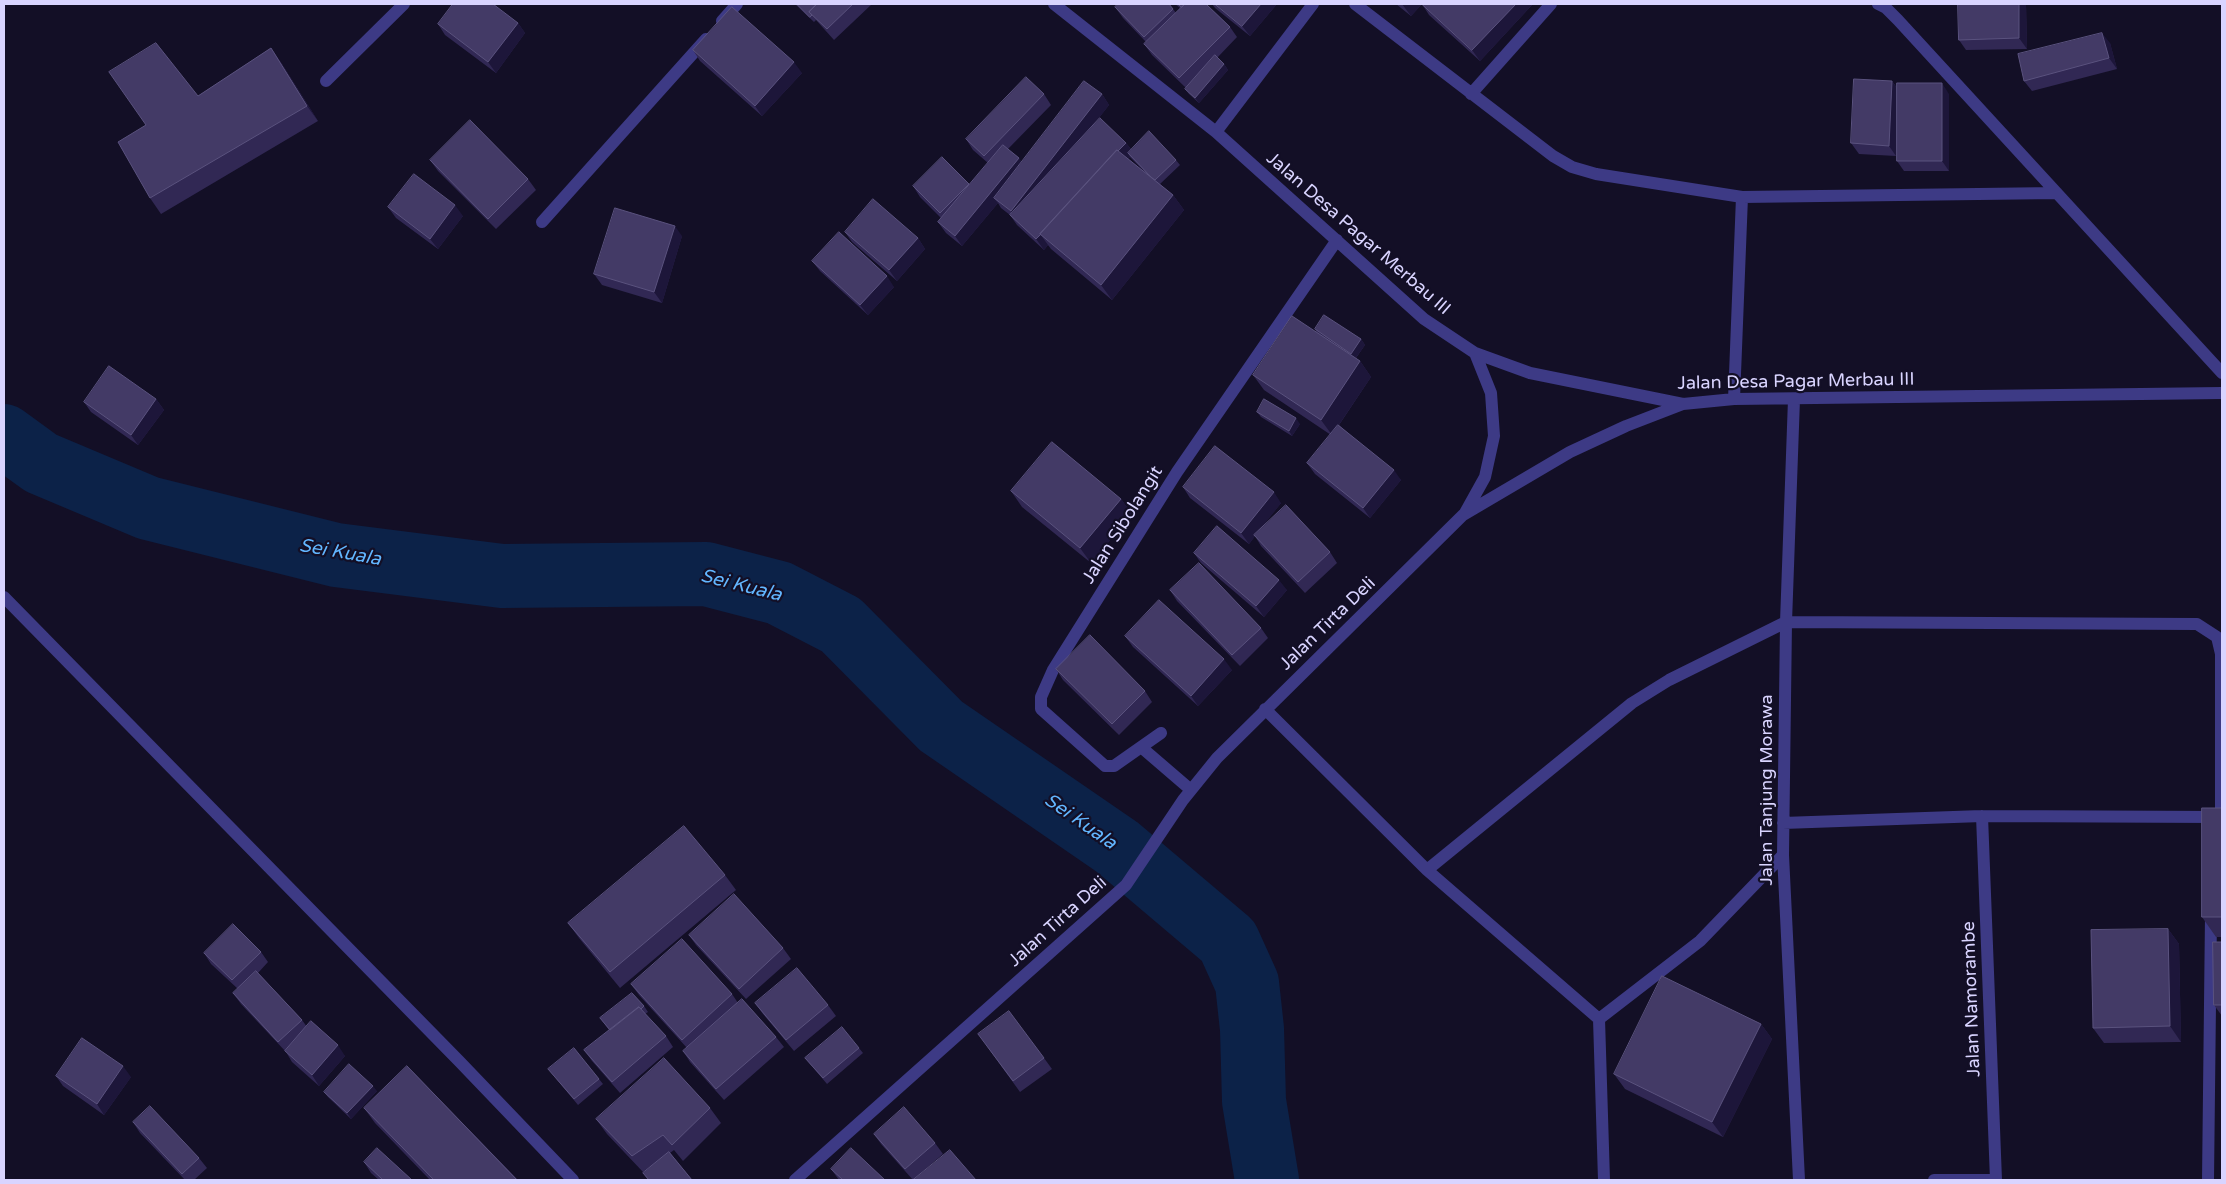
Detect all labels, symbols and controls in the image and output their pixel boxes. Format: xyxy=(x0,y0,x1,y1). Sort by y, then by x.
street label: Jalan Desa Pagar Merbau III xyxy=(1261,148,1455,320)
street label: Jalan Desa Pagar Merbau III xyxy=(1677,369,1915,395)
street label: Jalan Sibolangit xyxy=(1078,462,1168,588)
water label: Sei Kuala xyxy=(297,535,383,571)
water label: Sei Kuala xyxy=(698,565,784,607)
street label: Jalan Tirta Deli xyxy=(1276,573,1380,675)
street label: Jalan Tanjung Morawa xyxy=(1756,694,1778,886)
water label: Sei Kuala xyxy=(1040,789,1120,855)
street label: Jalan Tirta Deli xyxy=(1004,872,1112,972)
street label: Jalan Namorambe xyxy=(1958,921,1986,1077)

